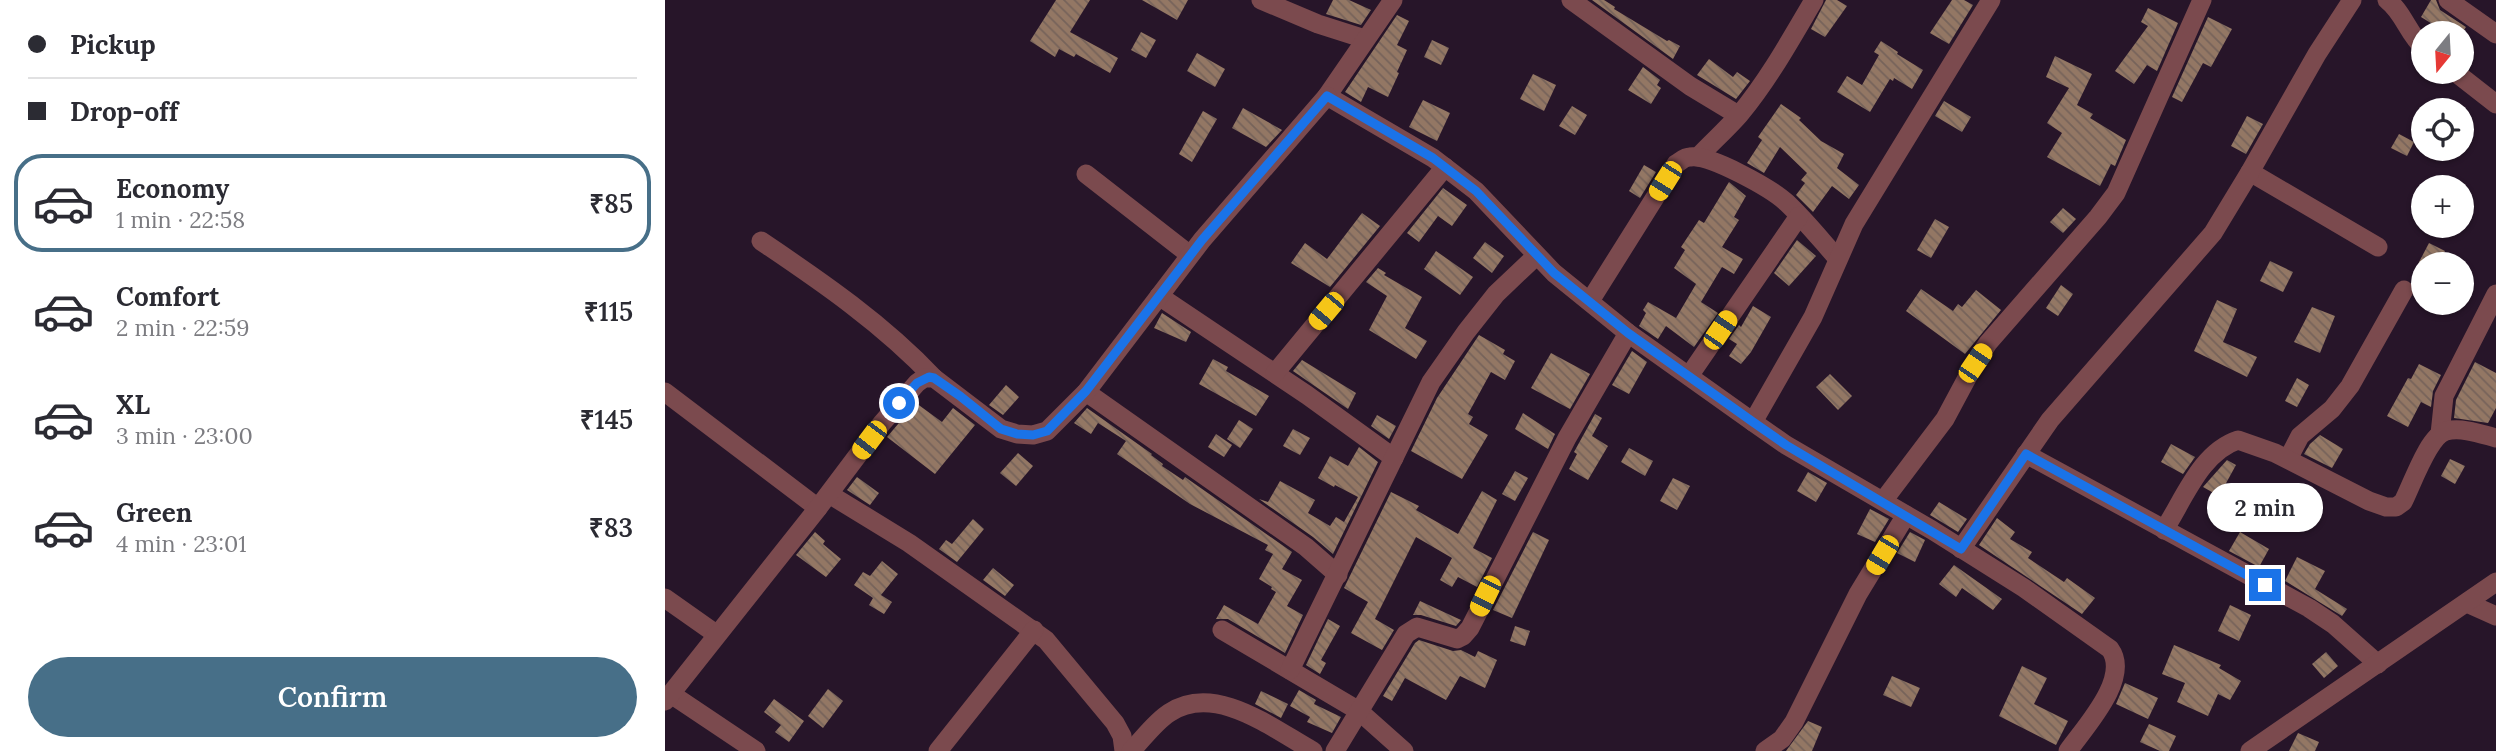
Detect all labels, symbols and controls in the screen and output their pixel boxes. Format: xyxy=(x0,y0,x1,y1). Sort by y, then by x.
north arrow xyxy=(2411,21,2475,84)
map controls xyxy=(2411,21,2474,315)
text: Pickup xyxy=(70,28,156,61)
text: Drop-off xyxy=(70,95,178,128)
button: locate xyxy=(2411,98,2474,161)
car xyxy=(1645,158,1686,204)
icon: car xyxy=(32,172,95,235)
text: Economy xyxy=(116,172,229,205)
button: + xyxy=(2411,175,2474,238)
text: ₹85 xyxy=(589,187,633,220)
text: 1 min · 22:58 xyxy=(116,205,245,234)
button: − xyxy=(2411,252,2474,315)
icon: car xyxy=(32,280,95,343)
text: Comfort xyxy=(116,280,220,313)
car xyxy=(1305,288,1348,334)
text: ₹115 xyxy=(584,295,633,328)
car xyxy=(1700,307,1741,353)
text: 2 min · 22:59 xyxy=(116,313,250,342)
car xyxy=(1955,340,1996,386)
route start xyxy=(883,387,915,419)
icon: car xyxy=(32,388,95,451)
text: XL xyxy=(116,388,150,421)
text: ₹145 xyxy=(580,403,633,436)
car xyxy=(848,417,891,463)
text: 3 min · 23:00 xyxy=(116,421,253,450)
callout: 2 min xyxy=(2207,484,2323,532)
text: 2 min xyxy=(2235,493,2295,522)
icon: car xyxy=(32,496,95,559)
text: Green xyxy=(116,496,192,529)
text: ₹83 xyxy=(589,511,633,544)
text: 4 min · 23:01 xyxy=(116,529,247,558)
car xyxy=(1863,532,1902,578)
route end xyxy=(2249,569,2281,601)
car xyxy=(1467,573,1504,619)
button: Confirm xyxy=(28,657,637,737)

